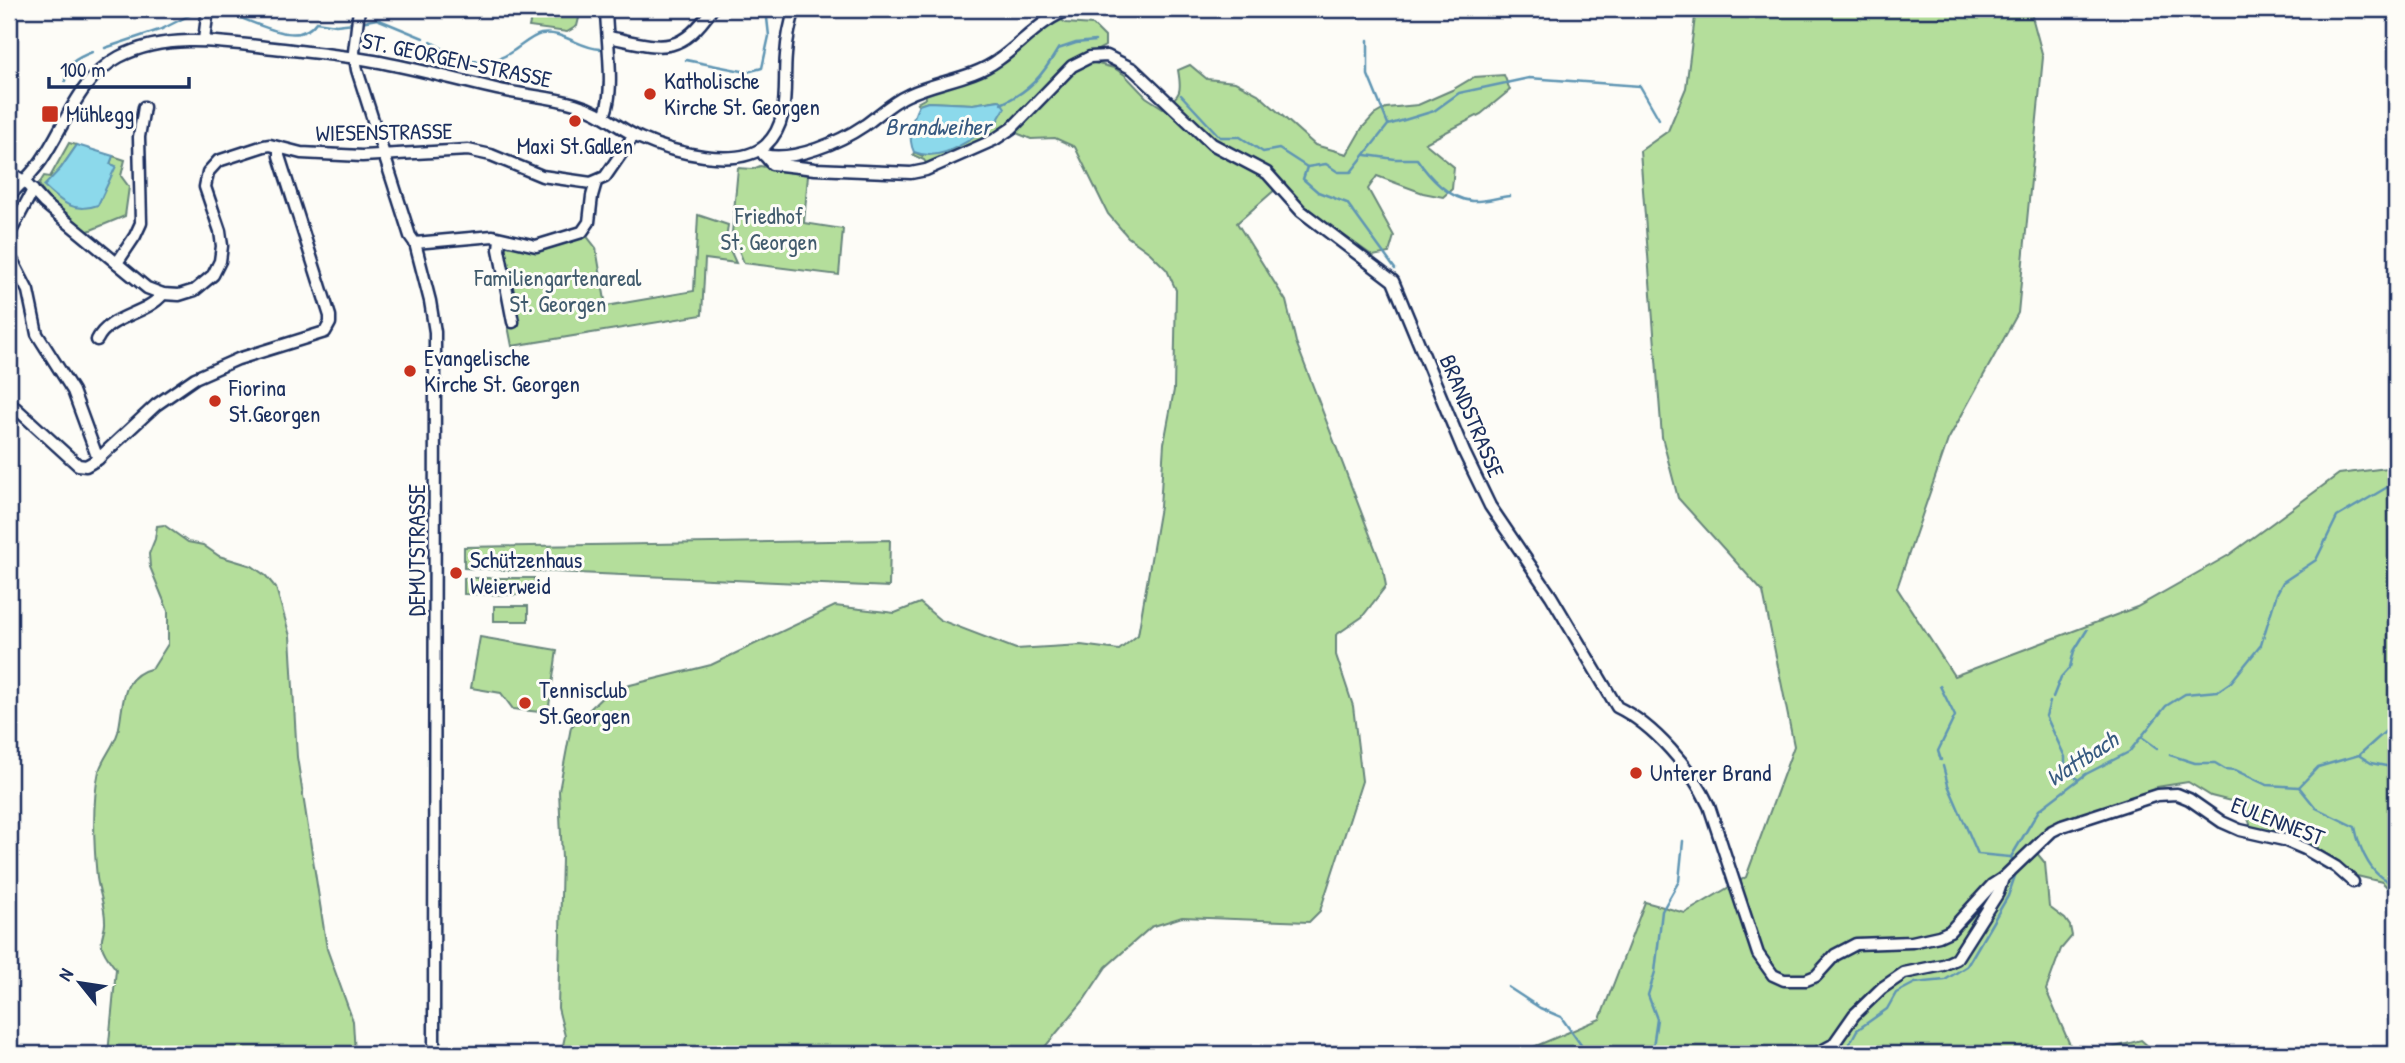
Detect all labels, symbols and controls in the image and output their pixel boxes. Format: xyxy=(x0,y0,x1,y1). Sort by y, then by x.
street label: ST. GEORGEN-STRASSE xyxy=(359,24,555,95)
scale bar xyxy=(49,46,189,90)
text: 100 m xyxy=(60,55,106,84)
place label: Katholische Kirche St. Georgen xyxy=(664,65,820,122)
marker: Katholische Kirche St. Georgen xyxy=(642,86,658,102)
place label: Mühlegg xyxy=(66,98,134,129)
marker: Mühlegg xyxy=(40,104,60,124)
water label: Brandweiher xyxy=(885,110,994,142)
marker: Maxi St.Gallen xyxy=(567,113,583,129)
street label: WIESENSTRASSE xyxy=(315,115,453,148)
place label: Maxi St.Gallen xyxy=(517,130,633,161)
park label: Friedhof St. Georgen xyxy=(721,200,817,257)
park label: Familiengartenareal St. Georgen xyxy=(474,262,642,319)
place label: Evangelische Kirche St. Georgen xyxy=(424,342,580,399)
street label: BRANDSTRASSE xyxy=(1433,350,1512,482)
marker: Evangelische Kirche St. Georgen xyxy=(402,363,418,379)
place label: Fiorina St.Georgen xyxy=(228,372,321,429)
marker: Fiorina St.Georgen xyxy=(207,393,223,409)
street label: DEMUTSTRASSE xyxy=(401,484,432,616)
place label: Schützenhaus Weierweid xyxy=(470,544,583,601)
marker: Schützenhaus Weierweid xyxy=(448,565,464,581)
place label: Tennisclub St.Georgen xyxy=(539,674,631,731)
marker: Tennisclub St.Georgen xyxy=(517,695,533,711)
water label: Wattbach xyxy=(2039,722,2125,793)
place label: Unterer Brand xyxy=(1650,757,1771,788)
marker: Unterer Brand xyxy=(1628,765,1644,781)
street label: EULENNEST xyxy=(2227,789,2329,853)
north arrow xyxy=(46,948,116,1018)
text: N xyxy=(51,964,79,985)

